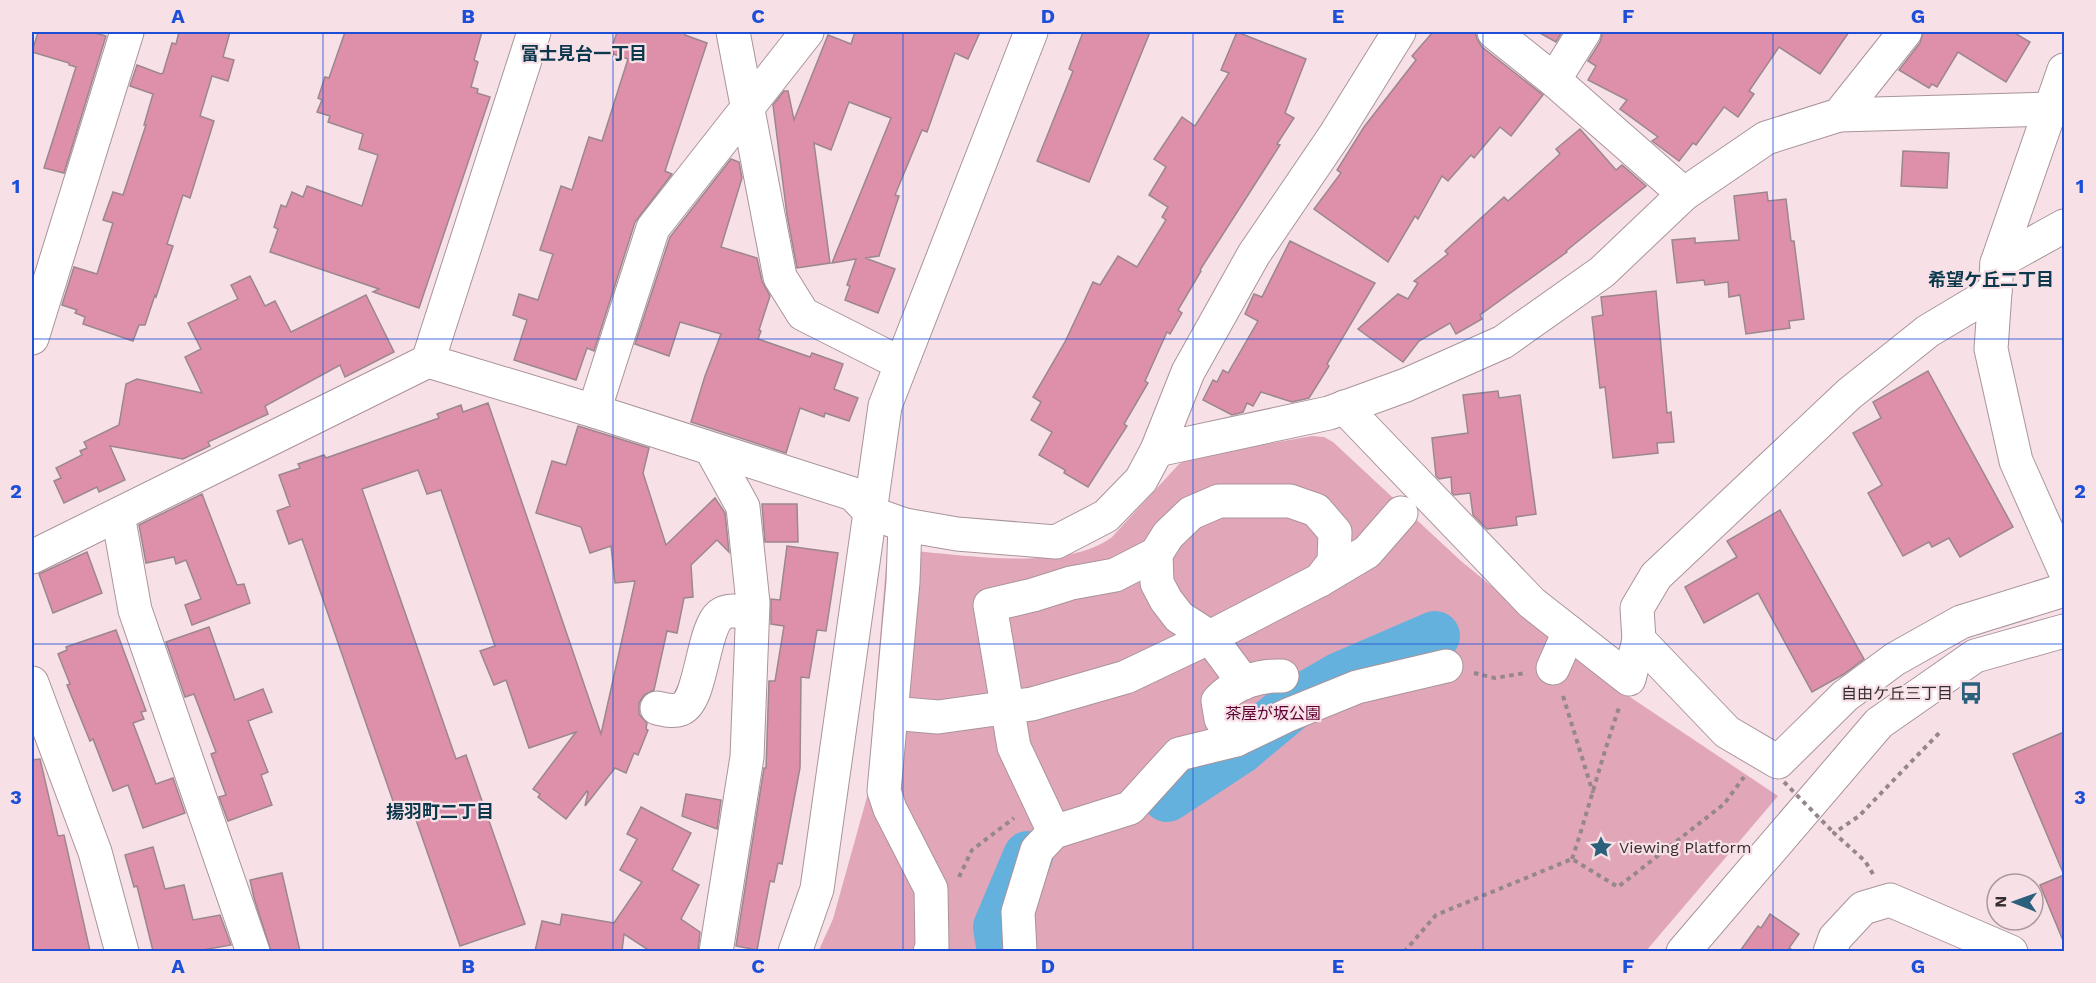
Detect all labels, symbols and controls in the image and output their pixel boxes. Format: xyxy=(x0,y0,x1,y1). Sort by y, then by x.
text: A xyxy=(171,4,185,28)
text: B xyxy=(461,4,475,28)
text: C xyxy=(751,4,765,28)
text: D xyxy=(1041,4,1055,28)
text: E xyxy=(1332,4,1344,28)
text: F xyxy=(1622,4,1634,28)
text: G xyxy=(1911,4,1925,28)
district label: 富士見台一丁目 xyxy=(521,43,647,64)
text: 1 xyxy=(12,174,20,198)
text: 1 xyxy=(2076,174,2084,198)
district label: 希望ケ丘二丁目 xyxy=(1928,269,2054,290)
text: 2 xyxy=(10,479,22,503)
text: 2 xyxy=(2074,479,2086,503)
bus stop icon: 自由ケ丘三丁目 xyxy=(1958,680,1984,706)
place label: 自由ケ丘三丁目 xyxy=(1841,684,1953,703)
park label: 茶屋が坂公園 xyxy=(1225,704,1321,723)
text: 3 xyxy=(10,785,22,809)
text: 3 xyxy=(2074,785,2086,809)
district label: 揚羽町二丁目 xyxy=(386,801,494,822)
place icon: Viewing Platform xyxy=(1588,834,1614,860)
place label: Viewing Platform xyxy=(1619,838,1751,857)
north arrow xyxy=(1985,872,2045,932)
text: N xyxy=(1991,896,2010,908)
text: A xyxy=(171,954,185,978)
text: B xyxy=(461,954,475,978)
text: C xyxy=(751,954,765,978)
text: D xyxy=(1041,954,1055,978)
text: E xyxy=(1332,954,1344,978)
text: F xyxy=(1622,954,1634,978)
text: G xyxy=(1911,954,1925,978)

